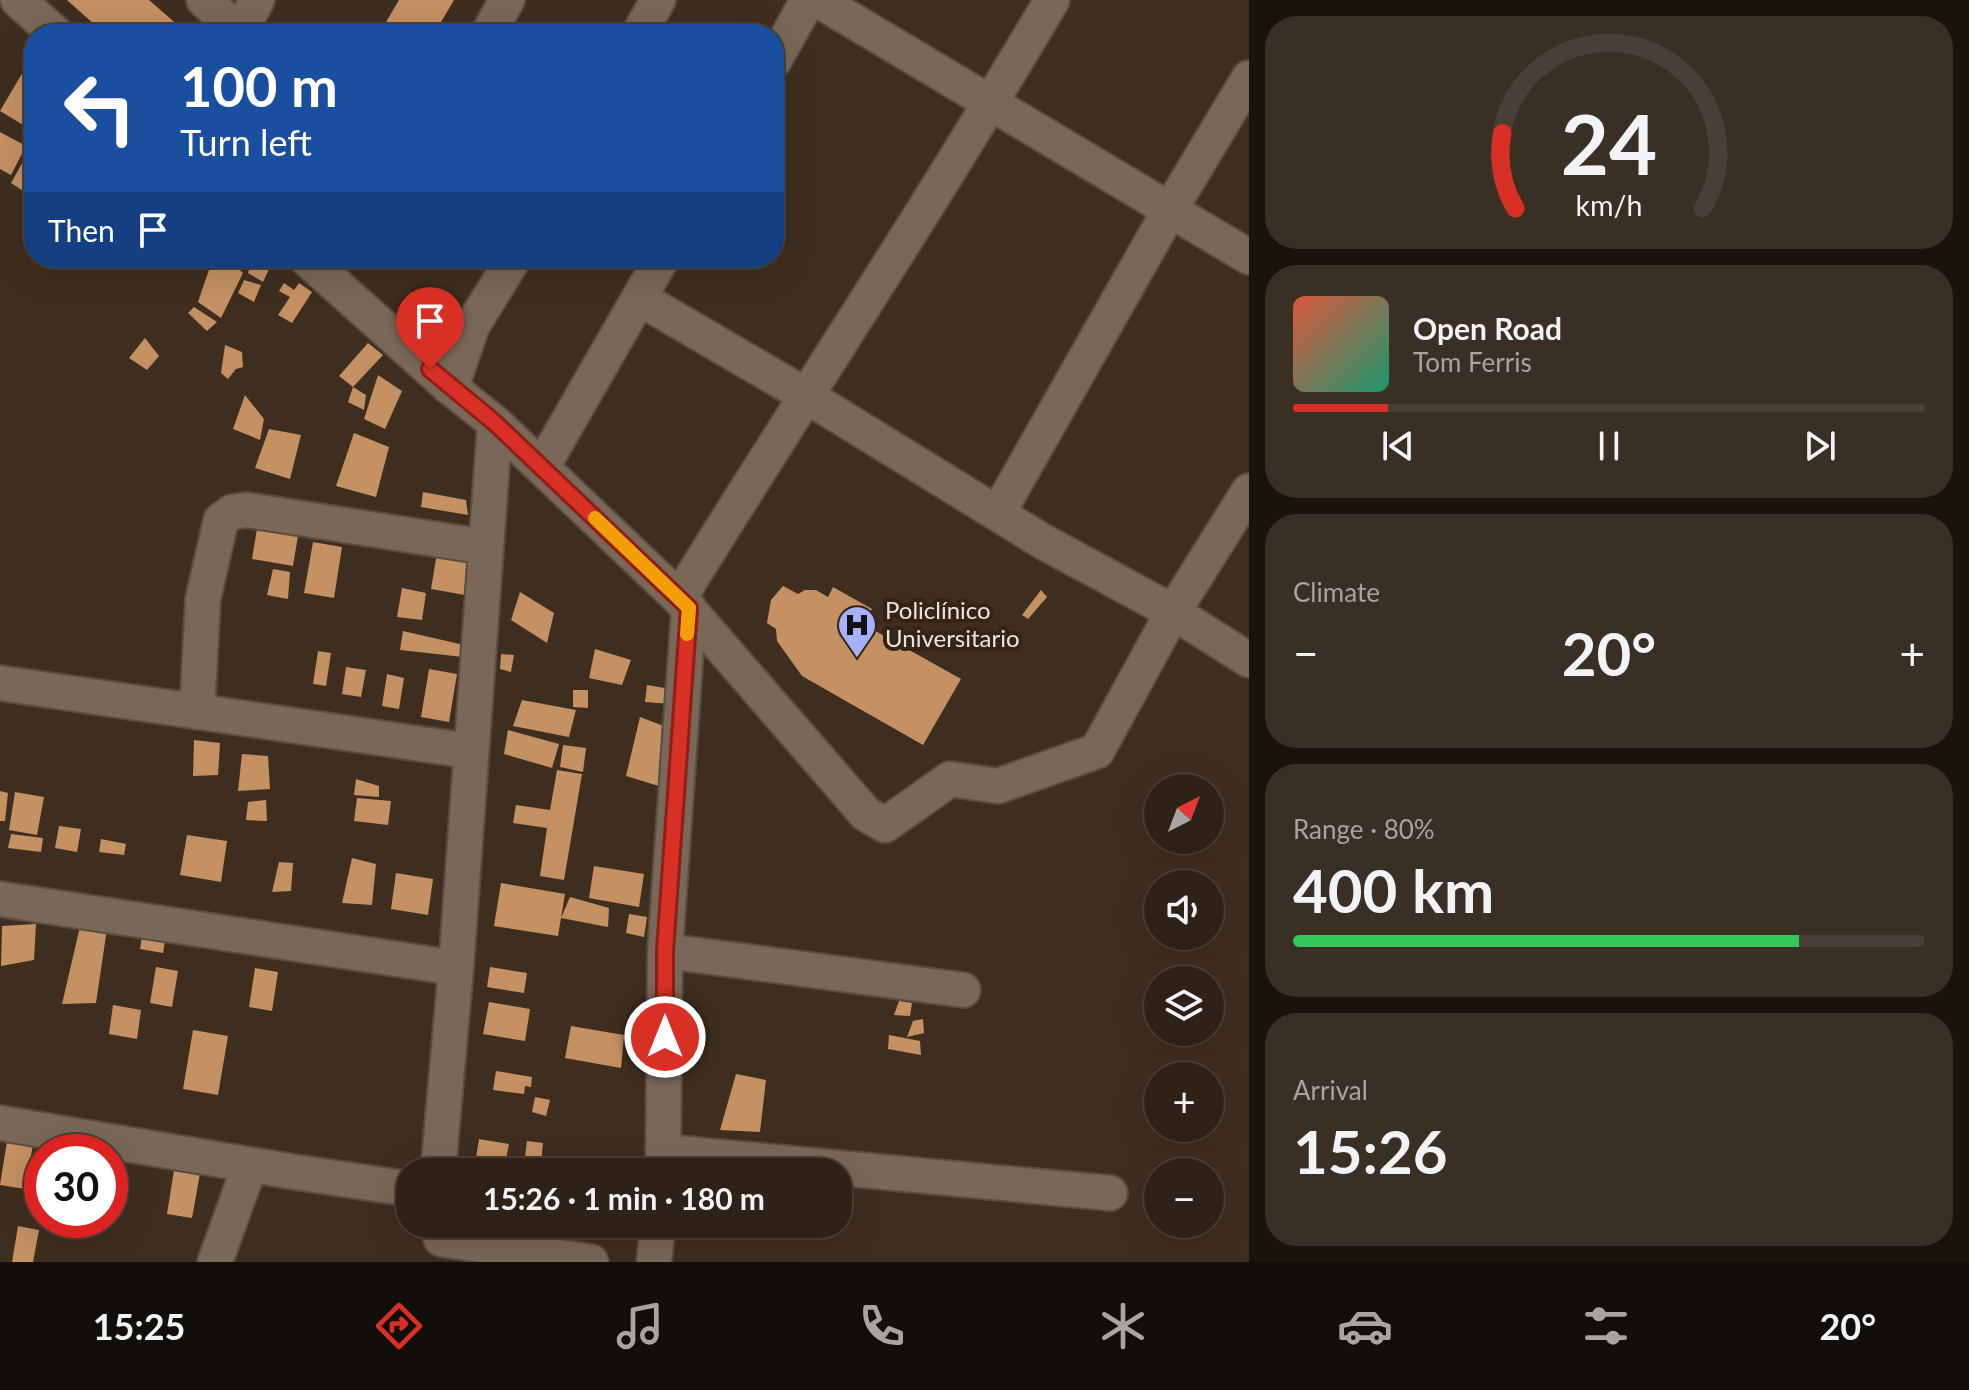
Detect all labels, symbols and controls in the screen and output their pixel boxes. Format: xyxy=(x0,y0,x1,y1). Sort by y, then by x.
text: 100 m xyxy=(180,52,338,119)
icon: left xyxy=(48,56,152,160)
text: 24 xyxy=(1561,92,1657,192)
text: Turn left xyxy=(180,120,312,164)
text: km/h xyxy=(1576,188,1642,222)
icon: arrive xyxy=(131,208,175,252)
text: Then xyxy=(48,212,115,248)
pin xyxy=(396,287,464,369)
icon: arrive xyxy=(408,299,452,343)
text: Open Road xyxy=(1413,310,1562,346)
text: Tom Ferris xyxy=(1413,346,1532,378)
icon: previous xyxy=(1376,424,1420,468)
icon: pause xyxy=(1587,424,1631,468)
icon: next xyxy=(1798,424,1842,468)
text: Climate xyxy=(1293,576,1380,608)
place label: Policlínico Universitario xyxy=(885,595,1020,652)
hospital icon: Policlínico Universitario xyxy=(836,604,878,659)
text: 20° xyxy=(1562,617,1656,689)
text: − xyxy=(1293,627,1319,679)
text: + xyxy=(1899,627,1925,679)
north arrow xyxy=(1144,774,1224,854)
map controls xyxy=(1144,774,1224,1238)
text: Range · 80% xyxy=(1293,813,1435,845)
text: 400 km xyxy=(1293,854,1494,926)
button: sound xyxy=(1144,870,1224,950)
button: layers xyxy=(1144,966,1224,1046)
position arrow xyxy=(623,995,707,1079)
button: + xyxy=(1144,1062,1224,1142)
text: Arrival xyxy=(1293,1074,1368,1106)
text: 15:26 xyxy=(1293,1115,1448,1187)
speed limit sign: 30 xyxy=(24,1134,128,1238)
button: − xyxy=(1144,1158,1224,1238)
text: 15:26 · 1 min · 180 m xyxy=(483,1180,765,1216)
icon: directions xyxy=(371,1298,427,1354)
icon: music xyxy=(612,1298,668,1354)
icon: phone xyxy=(854,1298,910,1354)
icon: climate xyxy=(1095,1298,1151,1354)
icon: car xyxy=(1337,1298,1393,1354)
icon: filters xyxy=(1578,1298,1634,1354)
text: 15:25 xyxy=(93,1304,186,1348)
text: 20° xyxy=(1819,1304,1876,1348)

